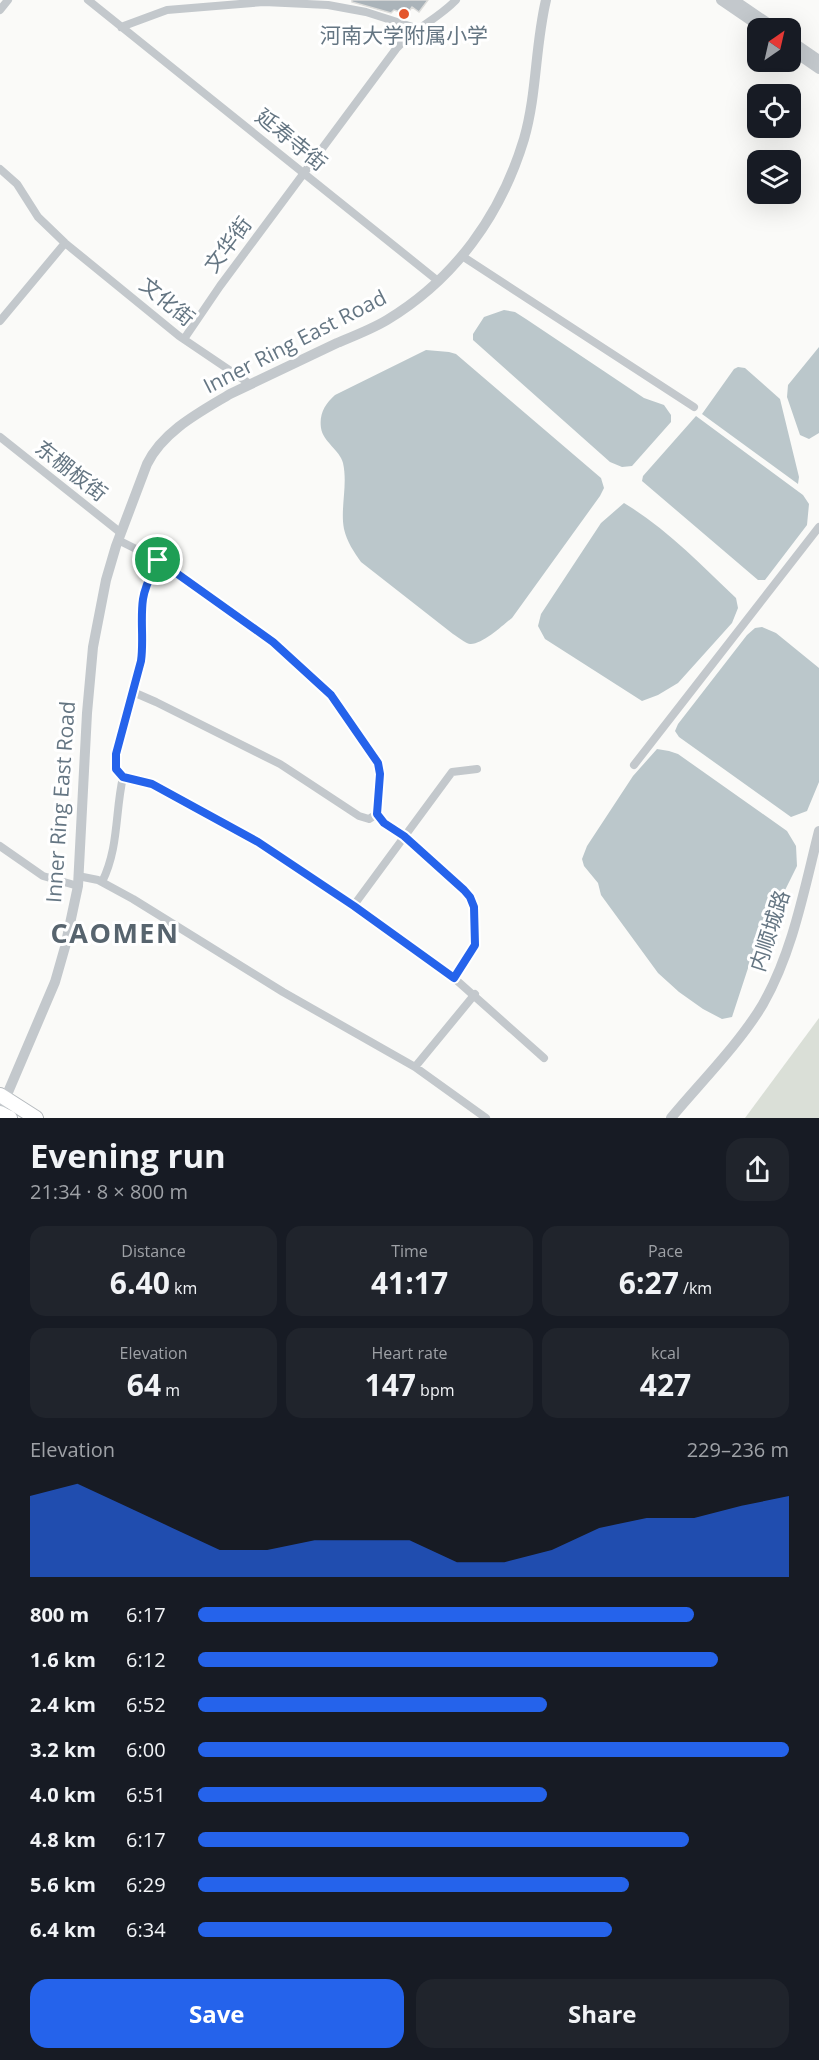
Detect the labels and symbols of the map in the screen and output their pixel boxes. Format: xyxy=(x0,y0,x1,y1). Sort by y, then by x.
marker: 河南大学附属小学 xyxy=(397,7,411,21)
north arrow xyxy=(747,18,801,72)
place label: 河南大学附属小学 xyxy=(320,21,488,49)
street label: 延寿寺街 xyxy=(250,102,333,177)
street label: 文华街 xyxy=(197,211,257,278)
street label: 文化街 xyxy=(134,271,201,332)
street label: Inner Ring East Road xyxy=(198,283,391,399)
street label: 东棚板街 xyxy=(30,433,113,507)
pin xyxy=(132,534,183,585)
street label: Inner Ring East Road xyxy=(39,700,81,904)
street label: 内顺城路 xyxy=(743,886,795,975)
district label: CAOMEN xyxy=(51,914,179,951)

